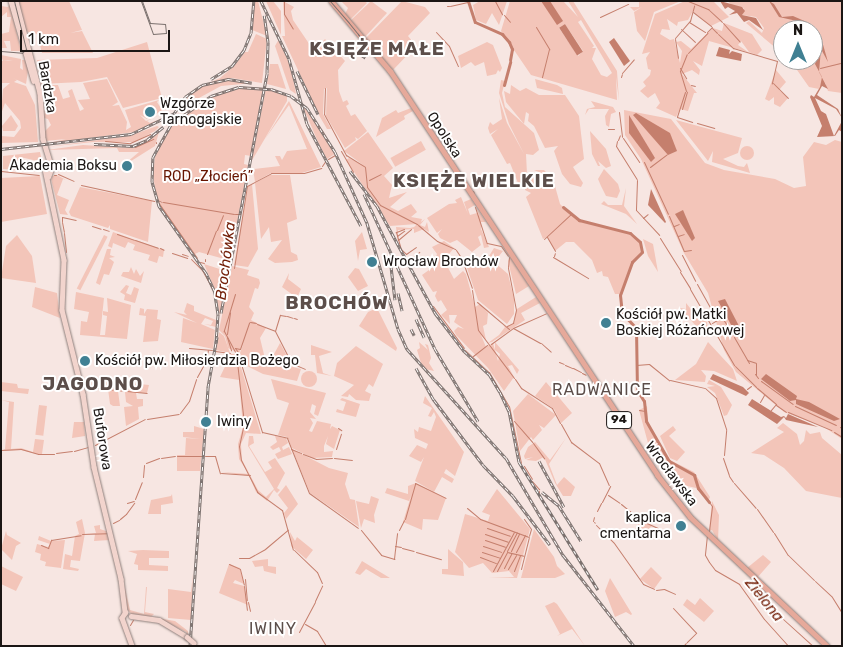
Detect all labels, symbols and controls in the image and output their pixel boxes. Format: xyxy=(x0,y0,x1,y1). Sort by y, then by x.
scale bar xyxy=(22,20,172,52)
north arrow xyxy=(773,20,823,70)
text: N xyxy=(793,22,803,39)
text: 1 km xyxy=(28,30,59,48)
district label: KSIĘŻE MAŁE xyxy=(308,38,446,60)
street label: Bardzka xyxy=(34,60,60,114)
place label: Wzgórze Tarnogajskie xyxy=(160,96,242,128)
marker: Wzgórze Tarnogajskie xyxy=(144,106,156,118)
street label: Opolska xyxy=(423,109,465,161)
place label: Akademia Boksu xyxy=(10,158,117,174)
marker: Akademia Boksu xyxy=(121,160,133,172)
park label: ROD „Złocień” xyxy=(163,169,253,185)
district label: KSIĘŻE WIELKIE xyxy=(391,170,557,192)
water label: Brochówka xyxy=(212,221,240,301)
place label: Wrocław Brochów xyxy=(383,254,499,270)
marker: Wrocław Brochów xyxy=(365,255,379,269)
district label: BROCHÓW xyxy=(284,292,390,314)
place label: Kościół pw. Matki Boskiej Różańcowej xyxy=(616,307,744,340)
marker: Kościół pw. Matki Boskiej Różańcowej xyxy=(600,317,612,329)
place label: Kościół pw. Miłosierdzia Bożego xyxy=(95,353,299,369)
marker: Kościół pw. Miłosierdzia Bożego xyxy=(79,355,91,367)
district label: JAGODNO xyxy=(42,373,144,395)
district label: RADWANICE xyxy=(551,380,653,400)
street label: Buforowa xyxy=(89,407,115,471)
road number: 94 xyxy=(605,410,633,430)
place label: Iwiny xyxy=(217,414,251,430)
marker: Iwiny xyxy=(199,415,213,429)
street label: Wrocławska xyxy=(641,438,701,510)
place label: kaplica cmentarna xyxy=(600,510,671,542)
marker: kaplica cmentarna xyxy=(675,520,687,532)
water label: Zielona xyxy=(741,574,787,626)
district label: IWINY xyxy=(248,619,298,639)

